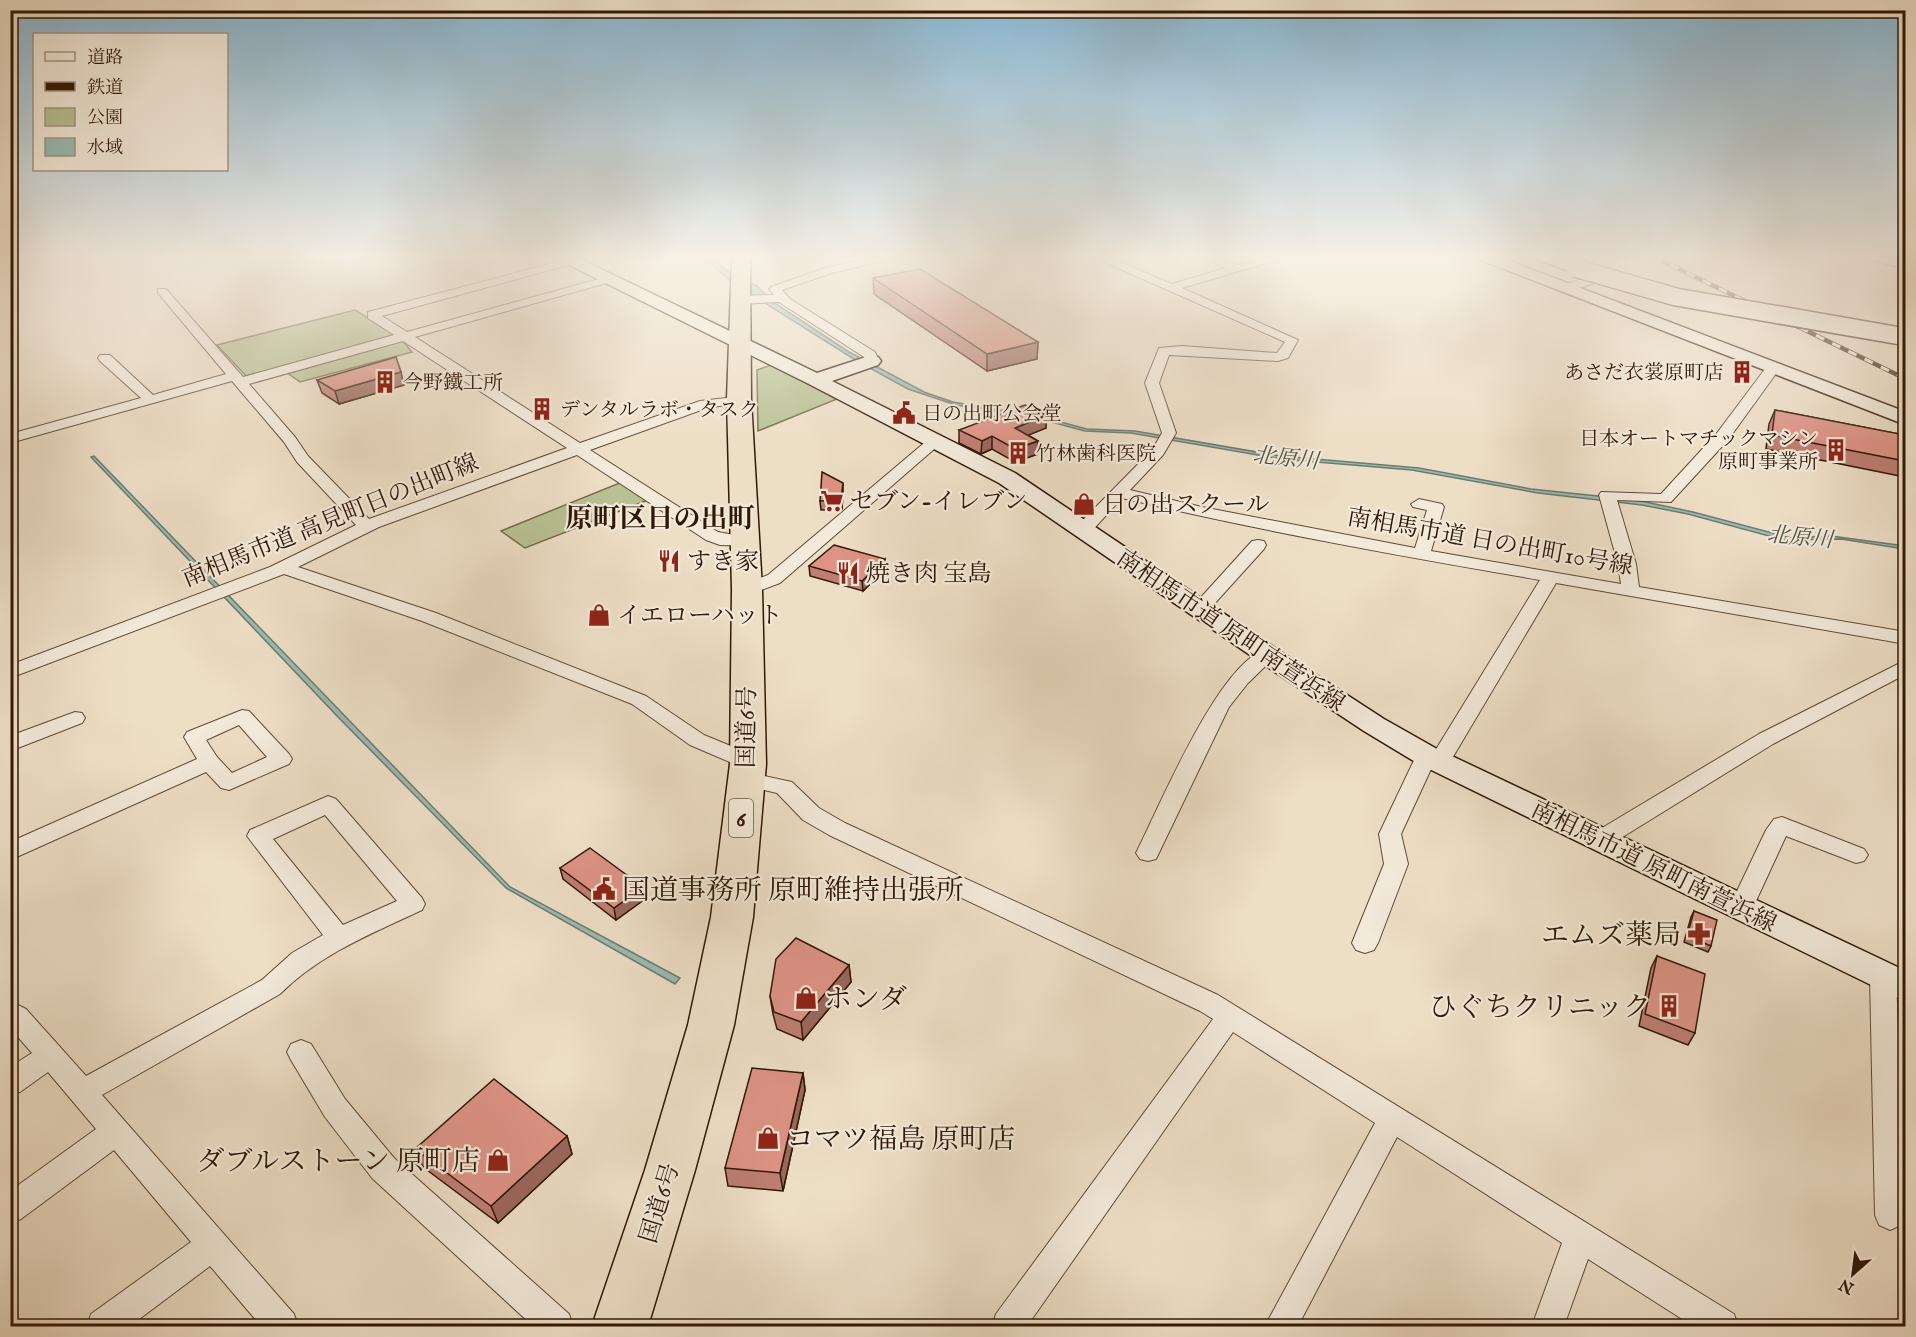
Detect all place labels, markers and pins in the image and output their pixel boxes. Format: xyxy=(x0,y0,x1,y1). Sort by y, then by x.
building icon: あさだ衣裳原町店 xyxy=(1729,359,1755,385)
place label: あさだ衣裳原町店 xyxy=(1564,361,1724,386)
building icon: 今野鐵工所 xyxy=(372,369,398,395)
place label: 今野鐵工所 xyxy=(403,371,503,396)
building icon: デンタルラボ・タスク xyxy=(529,396,555,422)
place label: デンタルラボ・タスク xyxy=(560,398,759,423)
public building icon: 日の出町公会堂 xyxy=(891,400,917,426)
place label: 日の出町公会堂 xyxy=(922,402,1062,427)
place label: 日本オートマチックマシン 原町事業所 xyxy=(1579,427,1818,475)
building icon: 日本オートマチックマシン 原町事業所 xyxy=(1823,437,1849,463)
building icon: 竹林歯科医院 xyxy=(1005,440,1031,466)
place label: 竹林歯科医院 xyxy=(1036,442,1156,467)
place label: セブン-イレブン xyxy=(850,487,1027,518)
supermarket icon: セブン-イレブン xyxy=(819,488,845,514)
place label: 日の出スクール xyxy=(1102,490,1270,521)
shop icon: 日の出スクール xyxy=(1071,491,1097,517)
place label: すき家 xyxy=(687,547,759,578)
restaurant icon: すき家 xyxy=(656,548,682,574)
place label: 焼き肉 宝島 xyxy=(866,559,991,590)
restaurant icon: 焼き肉 宝島 xyxy=(835,560,861,586)
place label: イエローハット xyxy=(617,601,783,632)
shop icon: イエローハット xyxy=(586,602,612,628)
place label: 国道事務所 原町維持出張所 xyxy=(622,874,964,909)
public building icon: 国道事務所 原町維持出張所 xyxy=(591,876,617,902)
place label: エムズ薬局 xyxy=(1541,919,1681,954)
pharmacy icon: エムズ薬局 xyxy=(1686,921,1712,947)
place label: ホンダ xyxy=(824,983,907,1018)
shop icon: ホンダ xyxy=(793,985,819,1011)
place label: ひぐちクリニック xyxy=(1429,991,1651,1026)
building icon: ひぐちクリニック xyxy=(1656,993,1682,1019)
place label: コマツ福島 原町店 xyxy=(786,1123,1015,1158)
shop icon: コマツ福島 原町店 xyxy=(755,1125,781,1151)
place label: ダブルストーン 原町店 xyxy=(196,1145,480,1180)
shop icon: ダブルストーン 原町店 xyxy=(485,1147,511,1173)

